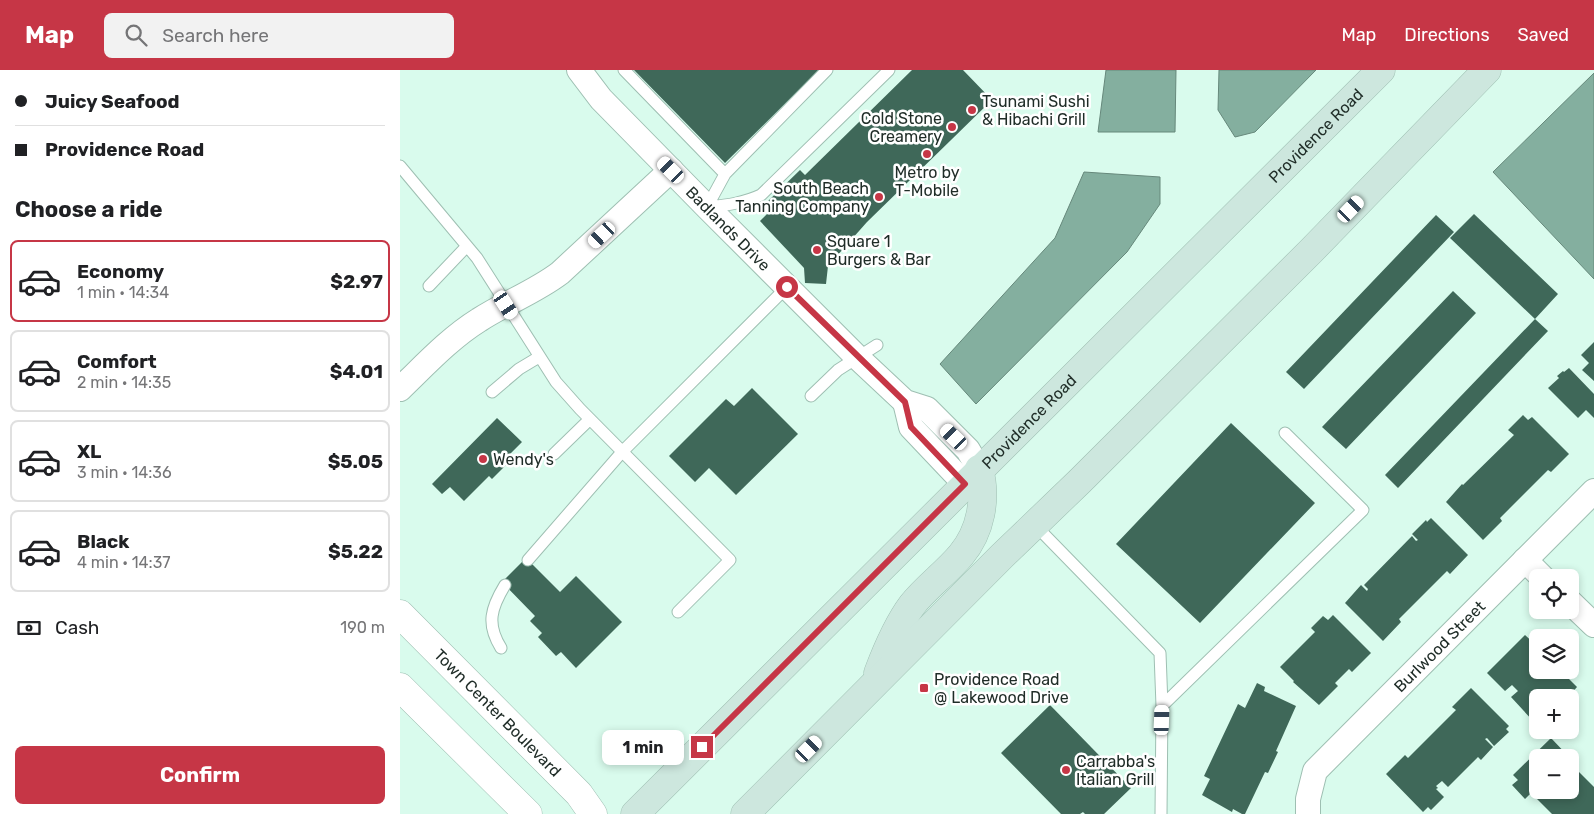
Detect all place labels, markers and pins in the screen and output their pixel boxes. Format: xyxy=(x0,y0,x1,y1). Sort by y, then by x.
place label: Tsunami Sushi & Hibachi Grill xyxy=(982,92,1090,129)
marker: Tsunami Sushi & Hibachi Grill xyxy=(966,104,978,116)
place label: Cold Stone Creamery xyxy=(861,109,942,146)
marker: Cold Stone Creamery xyxy=(946,121,958,133)
marker: Metro by T-Mobile xyxy=(921,148,933,160)
place label: Metro by T-Mobile xyxy=(895,163,960,200)
place label: South Beach Tanning Company xyxy=(735,179,869,216)
marker: South Beach Tanning Company xyxy=(873,191,885,203)
place label: Square 1 Burgers & Bar xyxy=(827,232,931,269)
marker: Square 1 Burgers & Bar xyxy=(811,244,823,256)
place label: Wendy's xyxy=(493,450,554,469)
marker: Wendy's xyxy=(477,453,489,465)
place label: Providence Road @ Lakewood Drive xyxy=(934,670,1069,707)
marker: Providence Road @ Lakewood Drive xyxy=(918,682,930,694)
place label: Carrabba's Italian Grill xyxy=(1076,752,1155,789)
marker: Carrabba's Italian Grill xyxy=(1060,764,1072,776)

